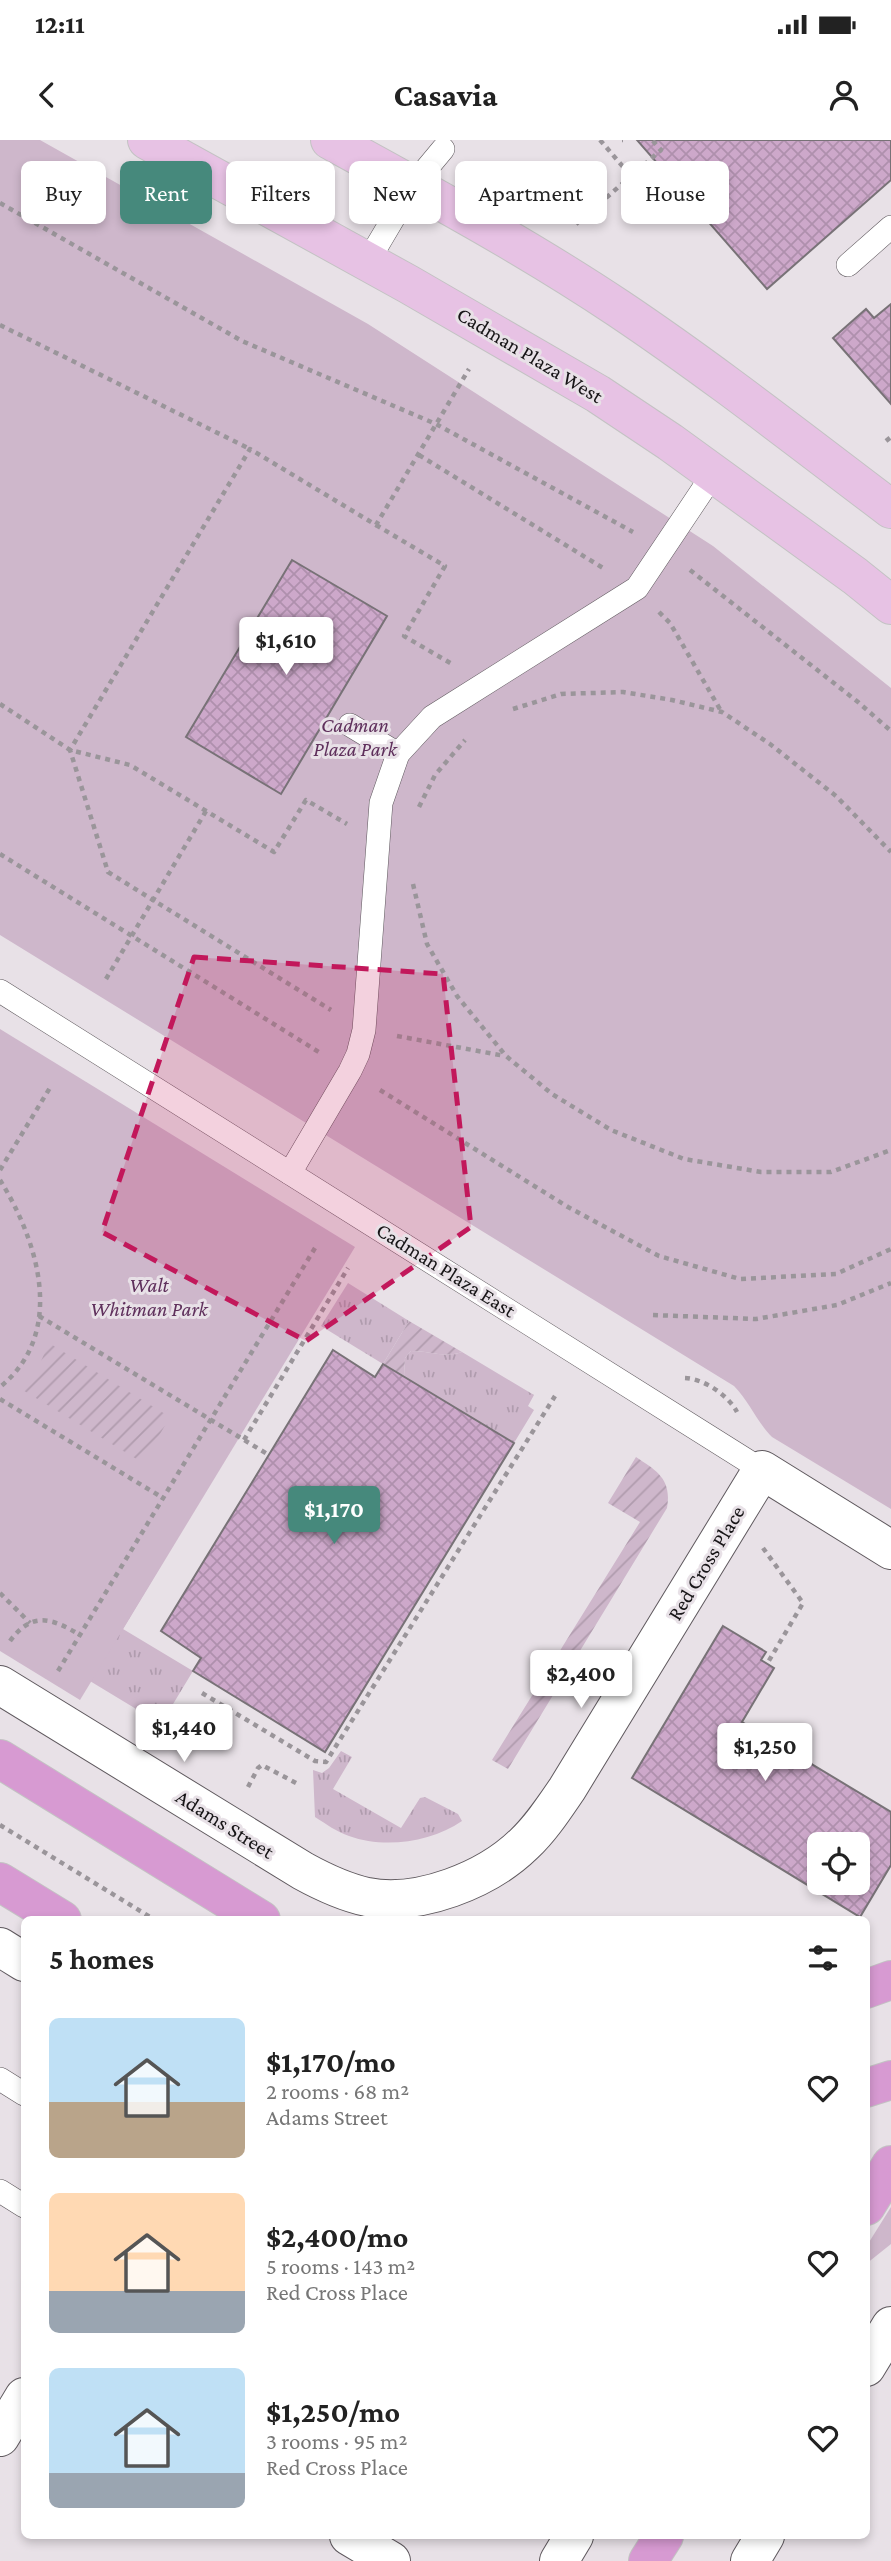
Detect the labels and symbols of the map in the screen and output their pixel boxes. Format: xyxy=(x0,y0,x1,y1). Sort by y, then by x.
street label: Cadman Plaza West xyxy=(453,302,608,409)
pin: $1,610 xyxy=(229,617,343,677)
park label: Cadman Plaza Park xyxy=(313,713,398,761)
street label: Cadman Plaza East xyxy=(372,1218,521,1323)
park label: Walt Whitman Park xyxy=(90,1273,209,1321)
pin: $1,170 xyxy=(277,1486,391,1546)
street label: Red Cross Place xyxy=(662,1501,750,1625)
pin: $2,400 xyxy=(524,1650,638,1710)
pin: $1,440 xyxy=(127,1704,241,1764)
pin: $1,250 xyxy=(708,1724,822,1783)
street label: Adams Street xyxy=(172,1784,279,1864)

